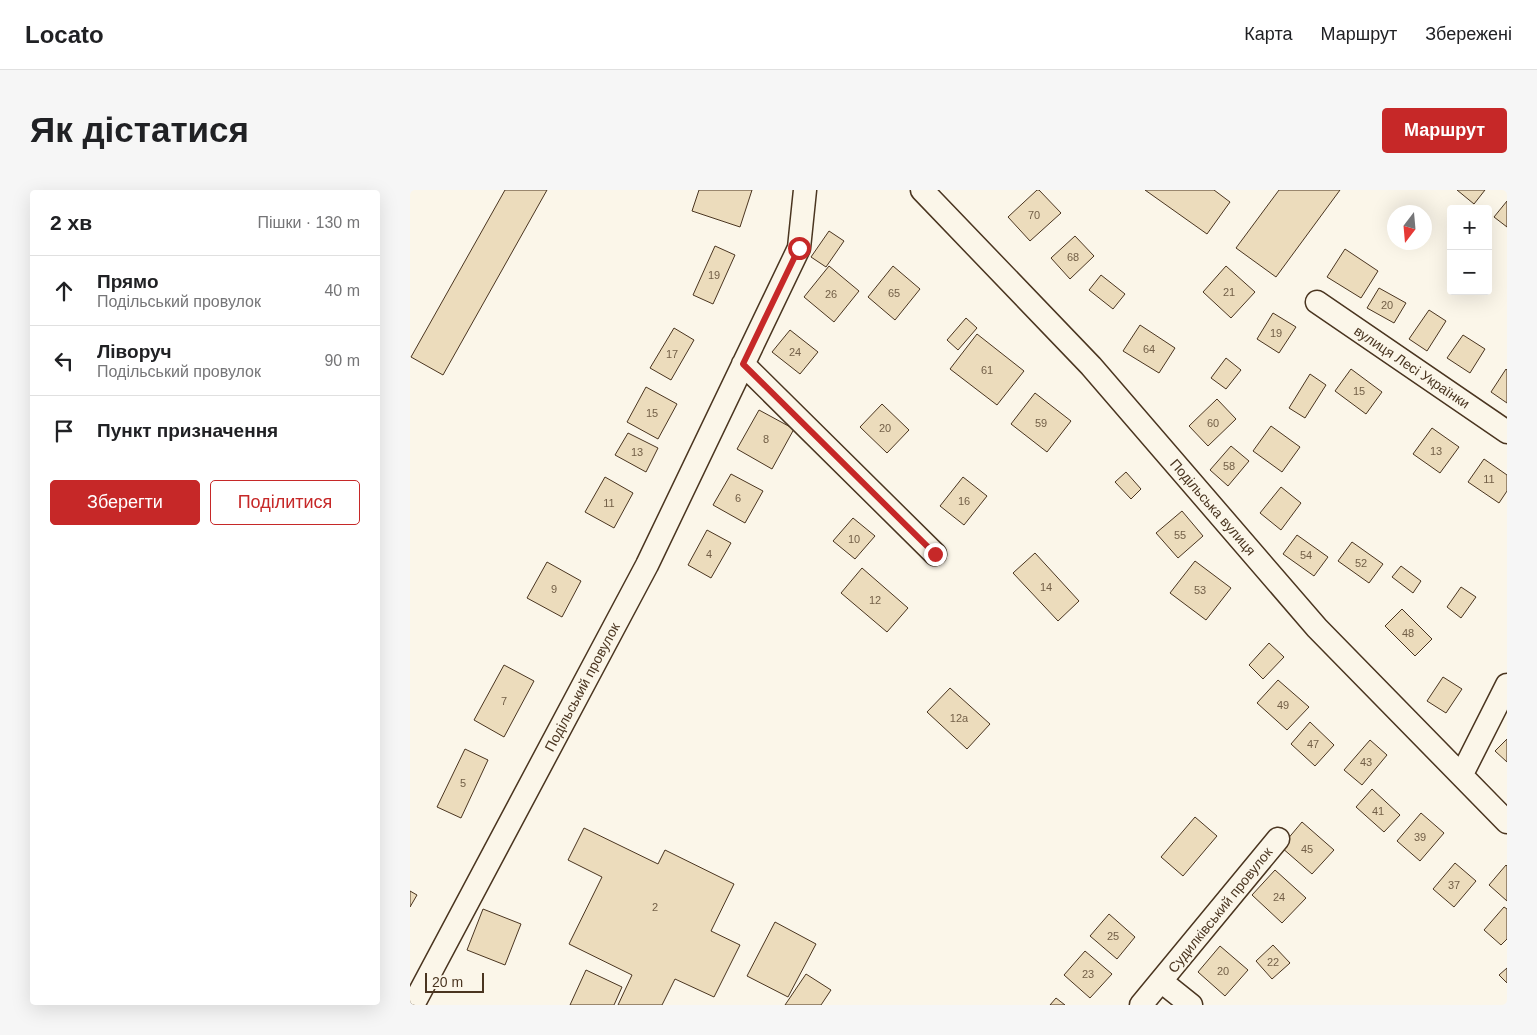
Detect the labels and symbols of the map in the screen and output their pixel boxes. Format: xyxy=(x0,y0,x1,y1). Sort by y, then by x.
north arrow xyxy=(1387,205,1432,250)
house number: 70 xyxy=(1028,209,1040,221)
route start xyxy=(788,237,811,260)
house number: 68 xyxy=(1067,251,1079,263)
house number: 19 xyxy=(708,269,720,281)
house number: 21 xyxy=(1223,286,1235,298)
house number: 65 xyxy=(888,287,900,299)
house number: 26 xyxy=(825,288,837,300)
house number: 20 xyxy=(1381,299,1393,311)
street label: вулиця Лесі Українки xyxy=(1351,322,1473,412)
house number: 19 xyxy=(1270,327,1282,339)
house number: 64 xyxy=(1143,343,1155,355)
house number: 24 xyxy=(789,346,801,358)
house number: 17 xyxy=(666,348,678,360)
house number: 61 xyxy=(981,364,993,376)
house number: 15 xyxy=(1353,385,1365,397)
house number: 15 xyxy=(646,407,658,419)
house number: 59 xyxy=(1035,417,1047,429)
house number: 60 xyxy=(1207,417,1219,429)
house number: 20 xyxy=(879,422,891,434)
house number: 8 xyxy=(763,433,769,445)
house number: 13 xyxy=(1430,445,1442,457)
house number: 13 xyxy=(631,446,643,458)
street label: Подільська вулиця xyxy=(1167,456,1259,558)
house number: 58 xyxy=(1223,460,1235,472)
house number: 11 xyxy=(1483,473,1495,485)
house number: 6 xyxy=(735,492,741,504)
house number: 16 xyxy=(958,495,970,507)
house number: 11 xyxy=(603,497,615,509)
house number: 55 xyxy=(1174,529,1186,541)
house number: 10 xyxy=(848,533,860,545)
route end xyxy=(924,543,947,566)
house number: 4 xyxy=(706,548,712,560)
house number: 54 xyxy=(1300,549,1312,561)
house number: 52 xyxy=(1355,557,1367,569)
house number: 14 xyxy=(1040,581,1052,593)
house number: 9 xyxy=(551,583,557,595)
house number: 53 xyxy=(1194,584,1206,596)
house number: 12 xyxy=(869,594,881,606)
street label: Подільський провулок xyxy=(541,619,623,754)
house number: 48 xyxy=(1402,627,1414,639)
house number: 7 xyxy=(501,695,507,707)
house number: 49 xyxy=(1277,699,1289,711)
house number: 12а xyxy=(950,712,969,724)
house number: 47 xyxy=(1307,738,1319,750)
house number: 43 xyxy=(1360,756,1372,768)
house number: 5 xyxy=(460,777,466,789)
house number: 41 xyxy=(1372,805,1384,817)
house number: 39 xyxy=(1414,831,1426,843)
street label: Судилківський провулок xyxy=(1165,843,1276,976)
house number: 45 xyxy=(1301,843,1313,855)
house number: 37 xyxy=(1448,879,1460,891)
house number: 24 xyxy=(1273,891,1285,903)
house number: 2 xyxy=(652,901,658,913)
house number: 25 xyxy=(1107,930,1119,942)
house number: 22 xyxy=(1267,956,1279,968)
house number: 20 xyxy=(1217,965,1229,977)
house number: 23 xyxy=(1082,968,1094,980)
scale bar xyxy=(425,970,484,993)

